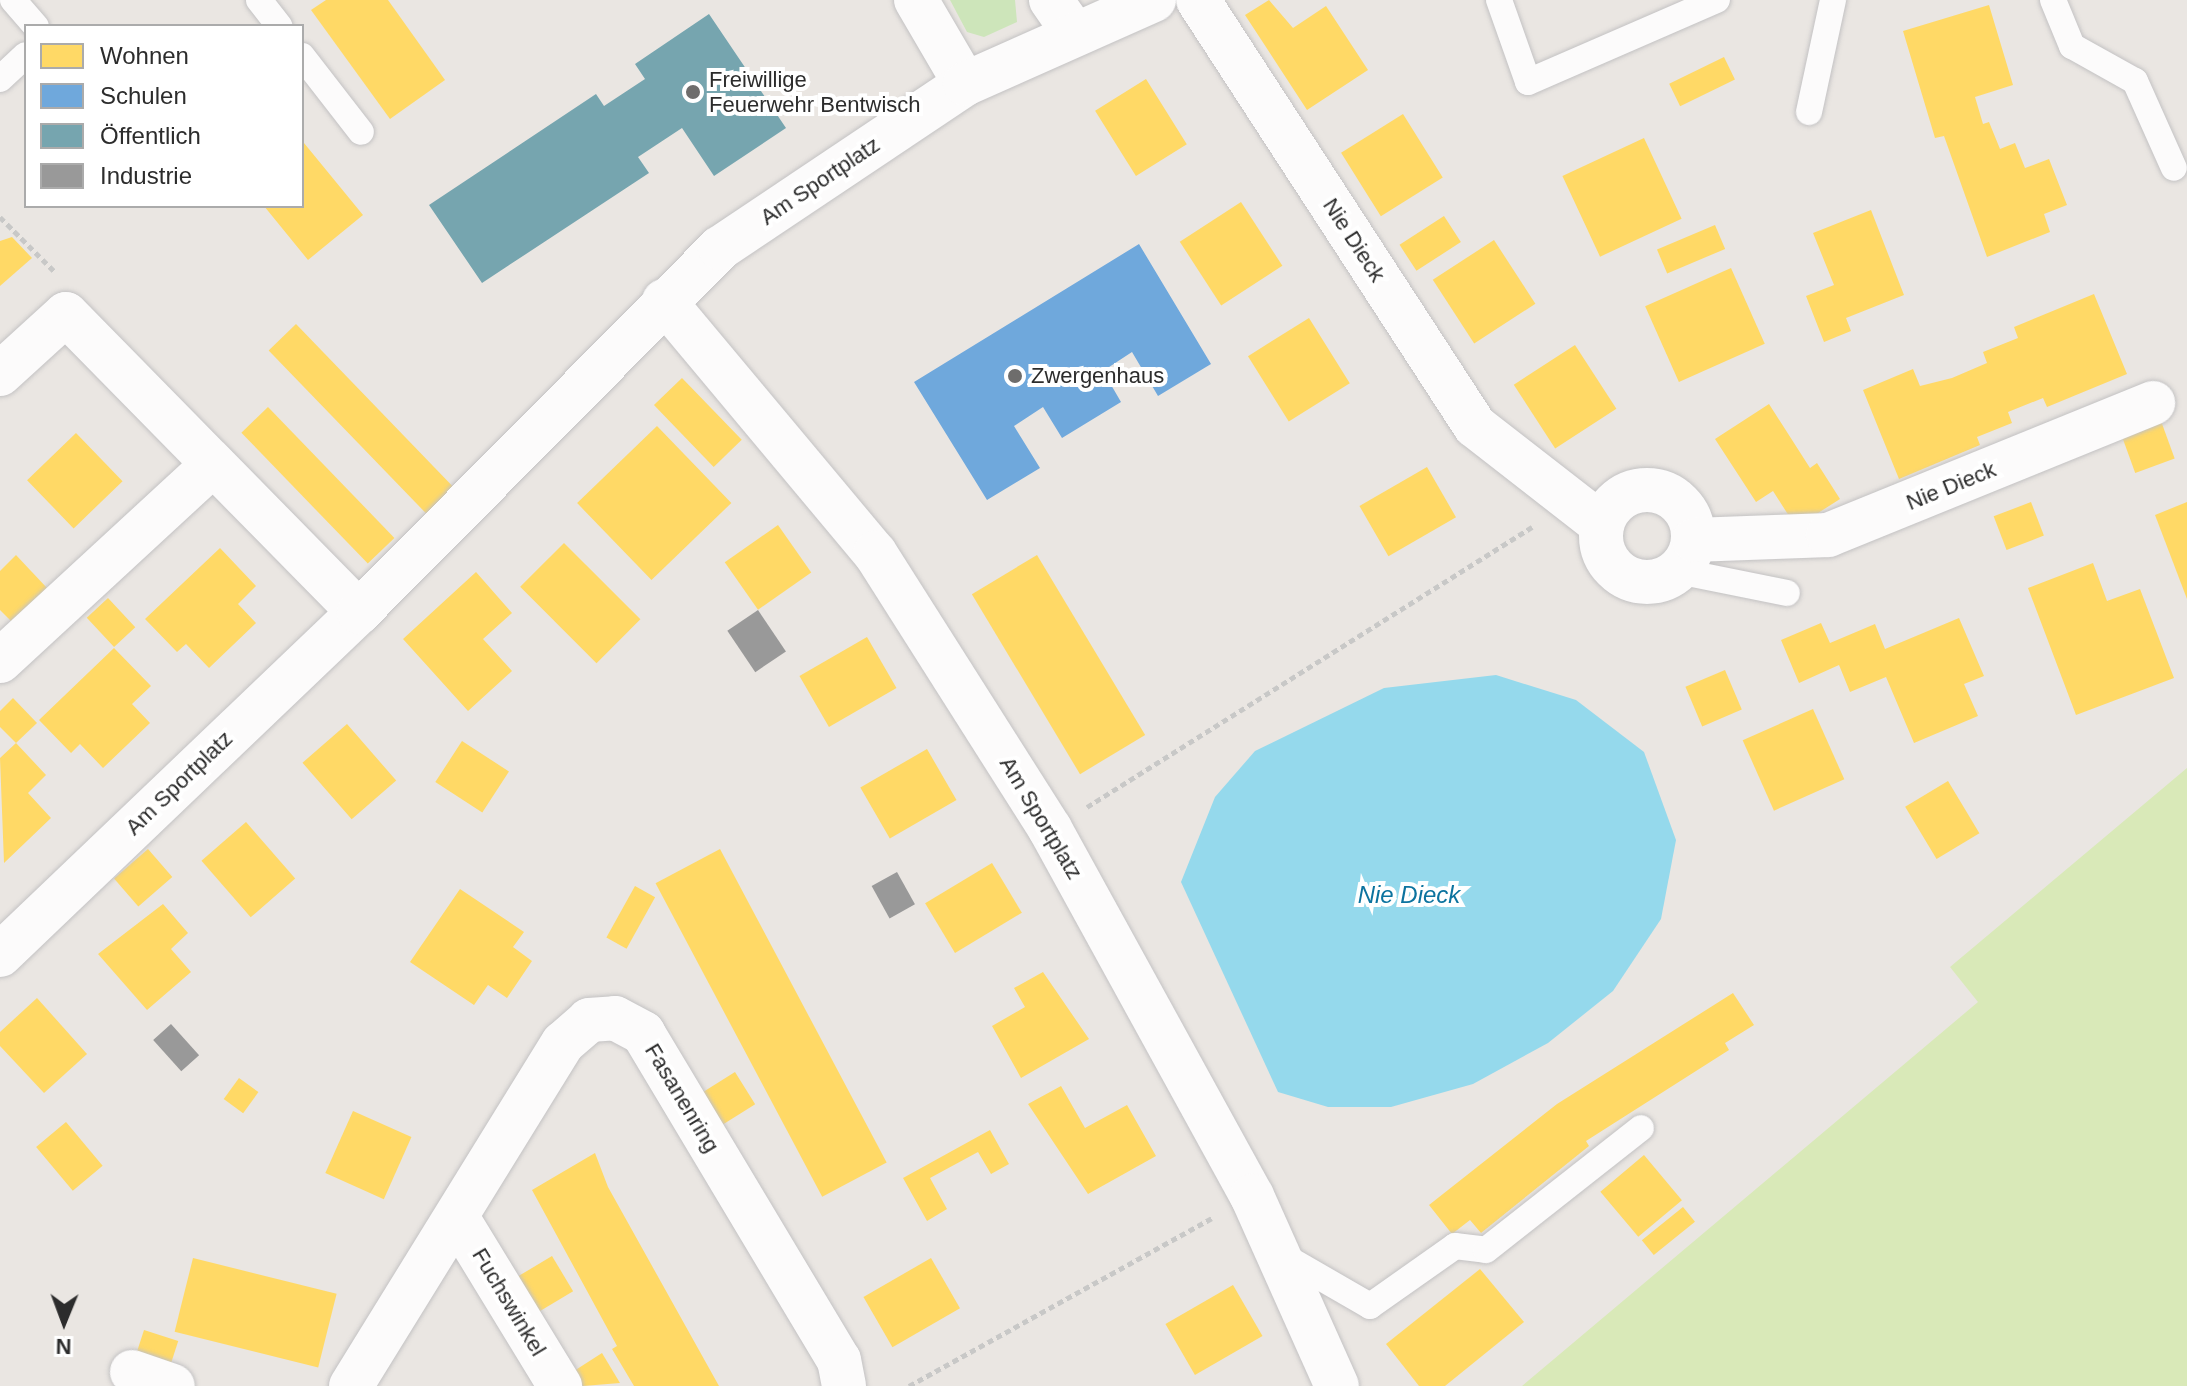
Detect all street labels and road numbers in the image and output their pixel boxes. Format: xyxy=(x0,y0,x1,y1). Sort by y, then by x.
street label: Am Sportplatz xyxy=(755,131,885,231)
street label: Nie Dieck xyxy=(1317,193,1391,287)
street label: Nie Dieck xyxy=(1902,456,2000,516)
street label: Am Sportplatz xyxy=(120,726,238,840)
street label: Am Sportplatz xyxy=(994,752,1088,884)
street label: Fasanenring xyxy=(639,1039,725,1157)
street label: Fuchswinkel xyxy=(467,1243,551,1361)

